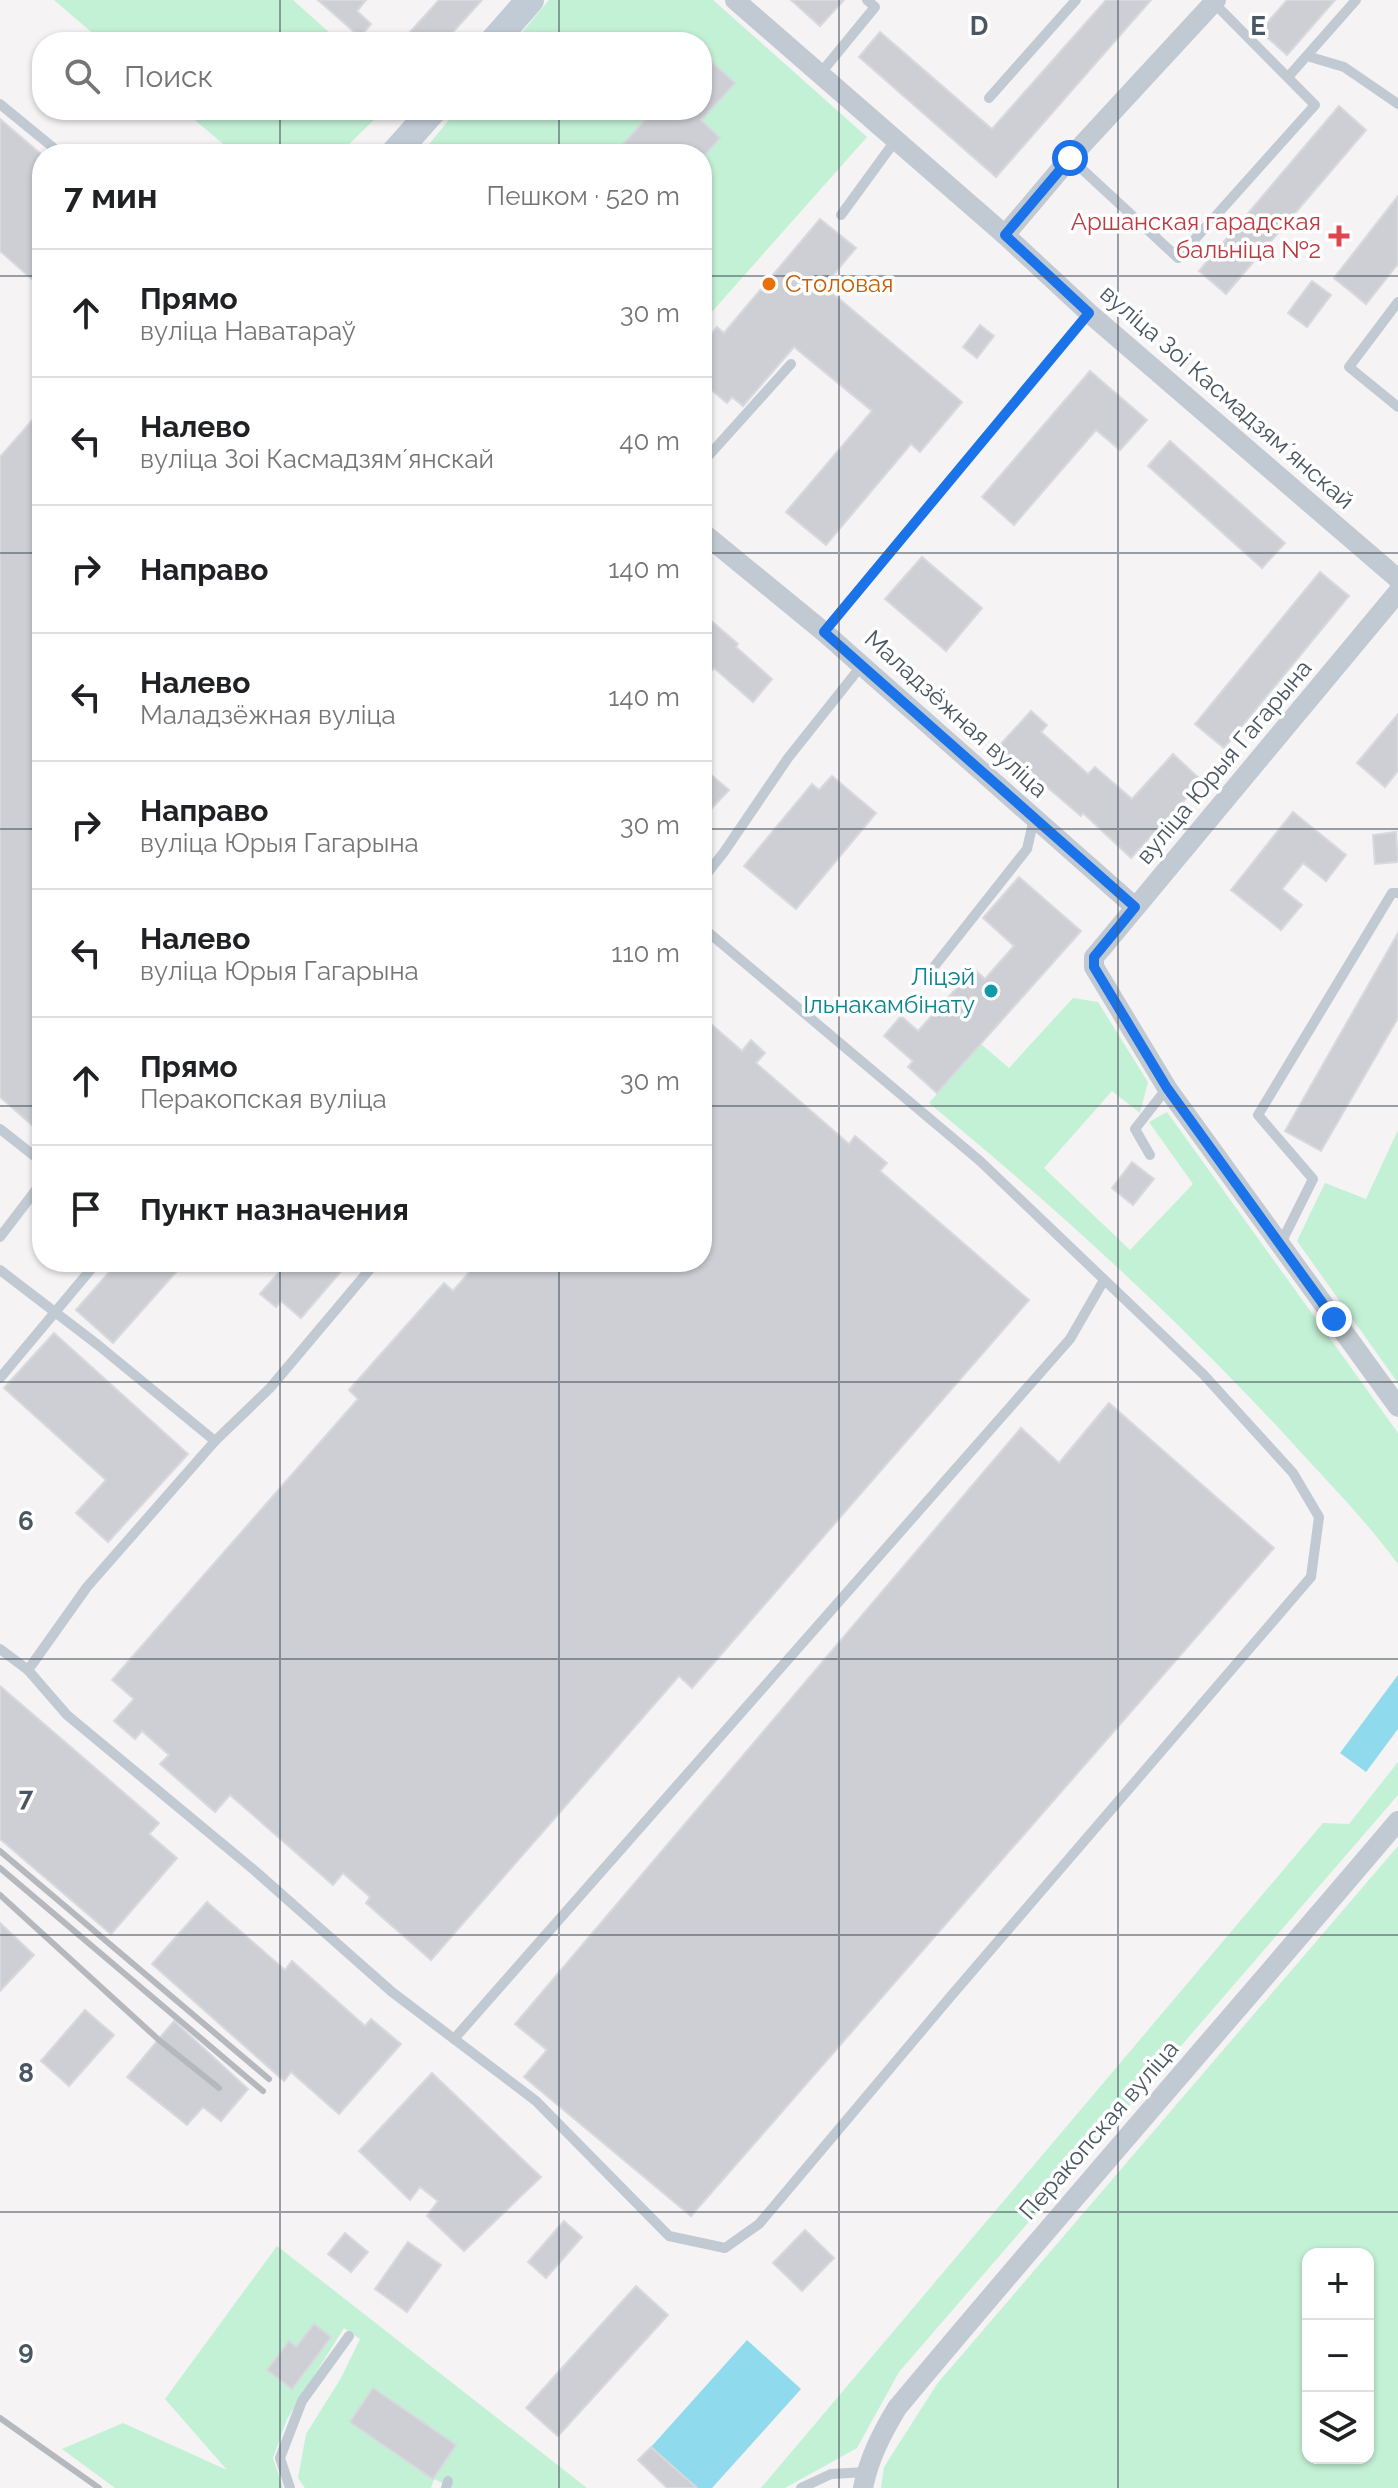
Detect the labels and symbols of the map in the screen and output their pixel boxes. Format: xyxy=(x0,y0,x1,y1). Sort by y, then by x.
text: D xyxy=(970,11,988,41)
text: E xyxy=(1250,11,1266,41)
route start xyxy=(1052,140,1088,176)
place label: Аршанская гарадская бальніца №2 xyxy=(1071,207,1321,264)
marker: Аршанская гарадская бальніца №2 xyxy=(1328,225,1350,247)
place label: Столовая xyxy=(785,269,893,298)
marker: Столовая xyxy=(760,275,778,293)
street label: вуліца Зоі Касмадзямʼянскай xyxy=(1094,278,1360,515)
street label: Маладзёжная вуліца xyxy=(859,624,1054,803)
street label: вуліца Юрыя Гагарына xyxy=(1130,654,1317,870)
place label: Ліцэй Ільнакамбінату xyxy=(803,962,975,1019)
marker: Ліцэй Ільнакамбінату xyxy=(982,982,1000,1000)
route end xyxy=(1316,1301,1352,1337)
text: 6 xyxy=(18,1506,34,1536)
text: 7 xyxy=(19,1782,34,1812)
street label: Перакопская вуліца xyxy=(1013,2034,1184,2225)
text: 8 xyxy=(18,2058,34,2088)
text: 9 xyxy=(18,2335,34,2365)

